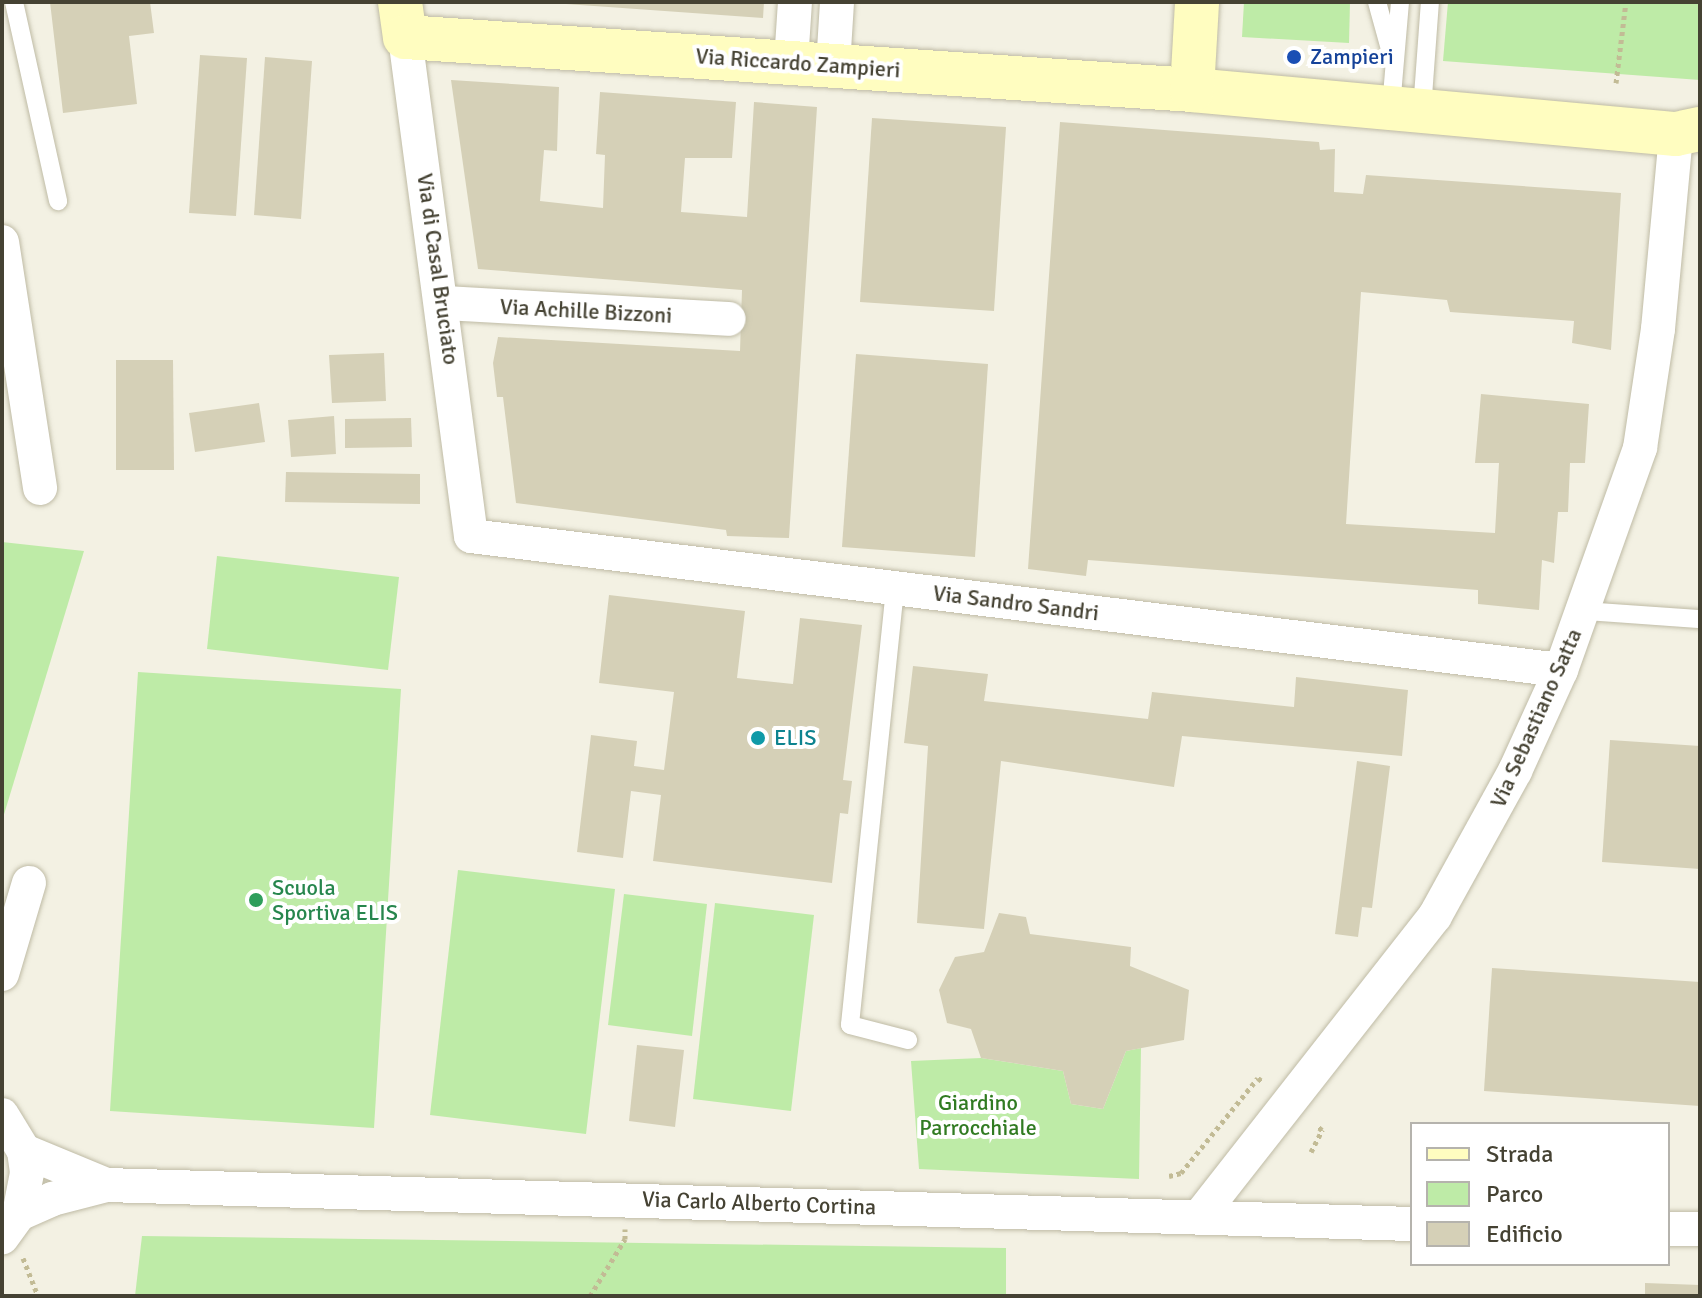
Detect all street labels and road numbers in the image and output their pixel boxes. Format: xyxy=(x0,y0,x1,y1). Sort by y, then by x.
street label: Via Riccardo Zampieri xyxy=(695,43,901,83)
street label: Via di Casal Bruciato xyxy=(412,172,464,366)
street label: Via Achille Bizzoni xyxy=(499,293,673,329)
street label: Via Sandro Sandri xyxy=(931,580,1101,626)
street label: Via Sebastiano Satta xyxy=(1485,624,1587,812)
street label: Via Carlo Alberto Cortina xyxy=(641,1186,877,1220)

